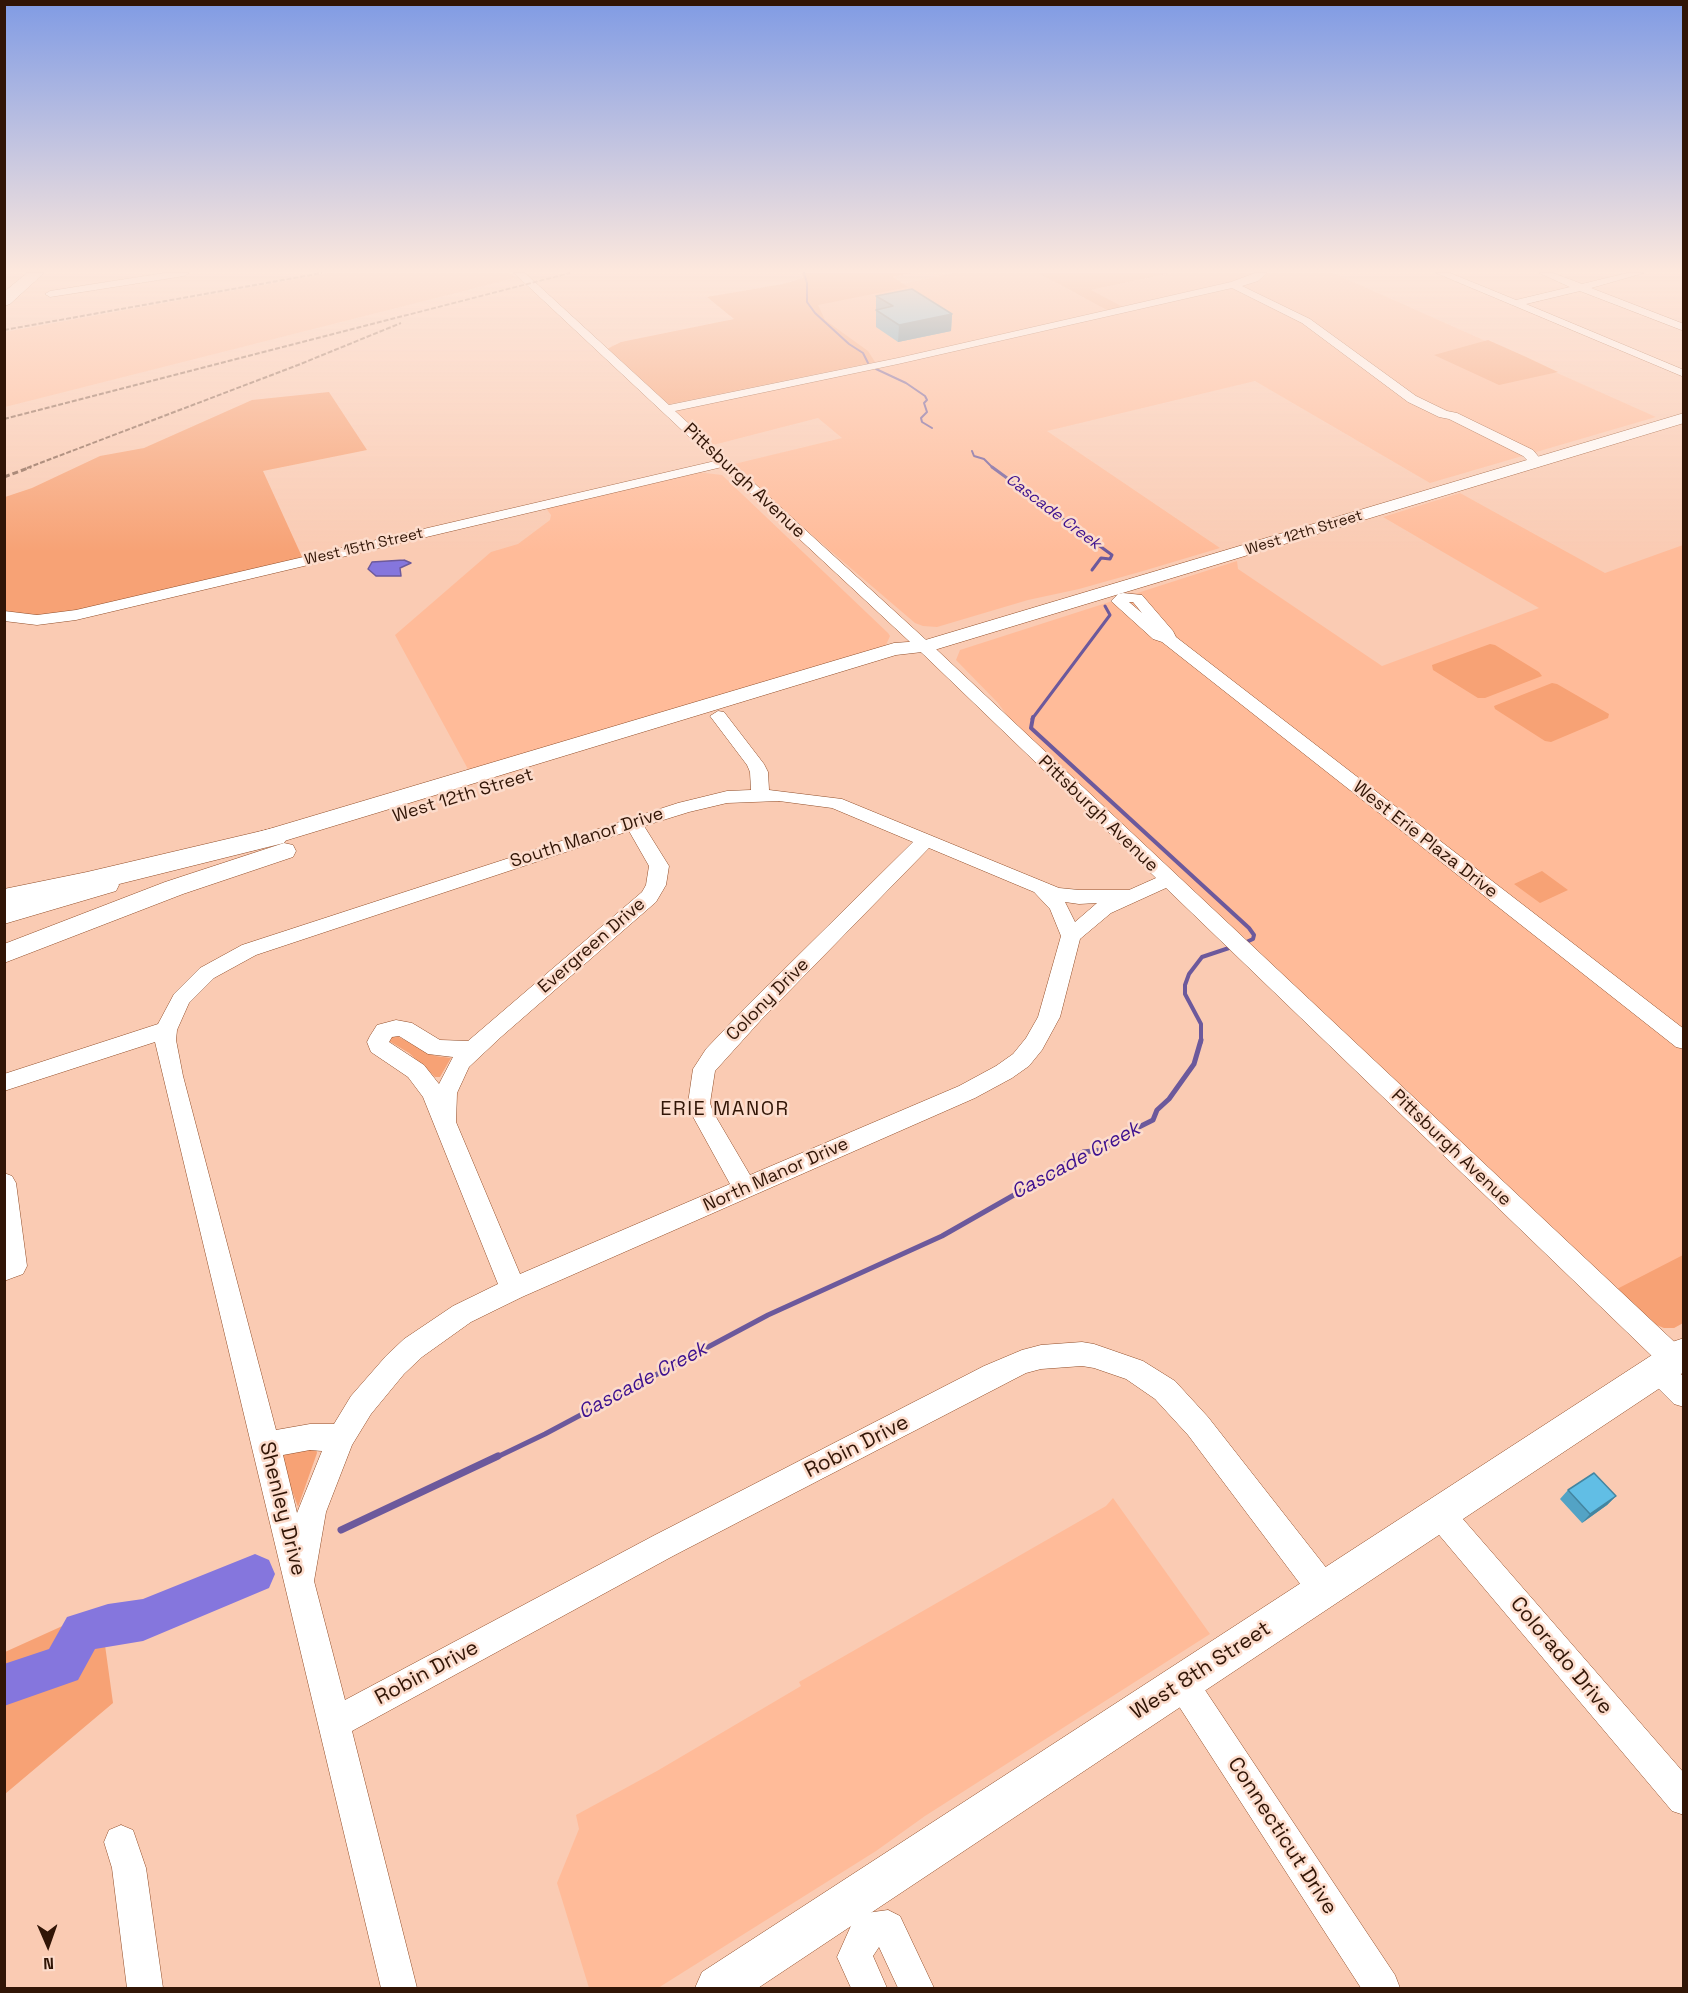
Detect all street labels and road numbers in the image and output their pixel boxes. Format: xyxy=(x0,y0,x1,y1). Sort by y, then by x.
street label: Pittsburgh Avenue xyxy=(679,419,809,543)
street label: West 12th Street xyxy=(1243,507,1365,559)
street label: West 15th Street xyxy=(303,525,425,569)
street label: Pittsburgh Avenue xyxy=(1033,751,1163,877)
street label: West 12th Street xyxy=(390,764,536,828)
street label: West Erie Plaza Drive xyxy=(1348,777,1502,903)
street label: South Manor Drive xyxy=(508,803,666,873)
street label: Evergreen Drive xyxy=(534,894,650,998)
street label: Colony Drive xyxy=(722,954,814,1046)
street label: Pittsburgh Avenue xyxy=(1386,1085,1516,1211)
street label: North Manor Drive xyxy=(700,1133,852,1217)
street label: Robin Drive xyxy=(801,1410,913,1484)
street label: Shenley Drive xyxy=(253,1439,311,1579)
street label: Colorado Drive xyxy=(1504,1592,1618,1720)
street label: West 8th Street xyxy=(1126,1616,1276,1726)
street label: Robin Drive xyxy=(371,1635,483,1711)
street label: Connecticut Drive xyxy=(1222,1753,1342,1919)

